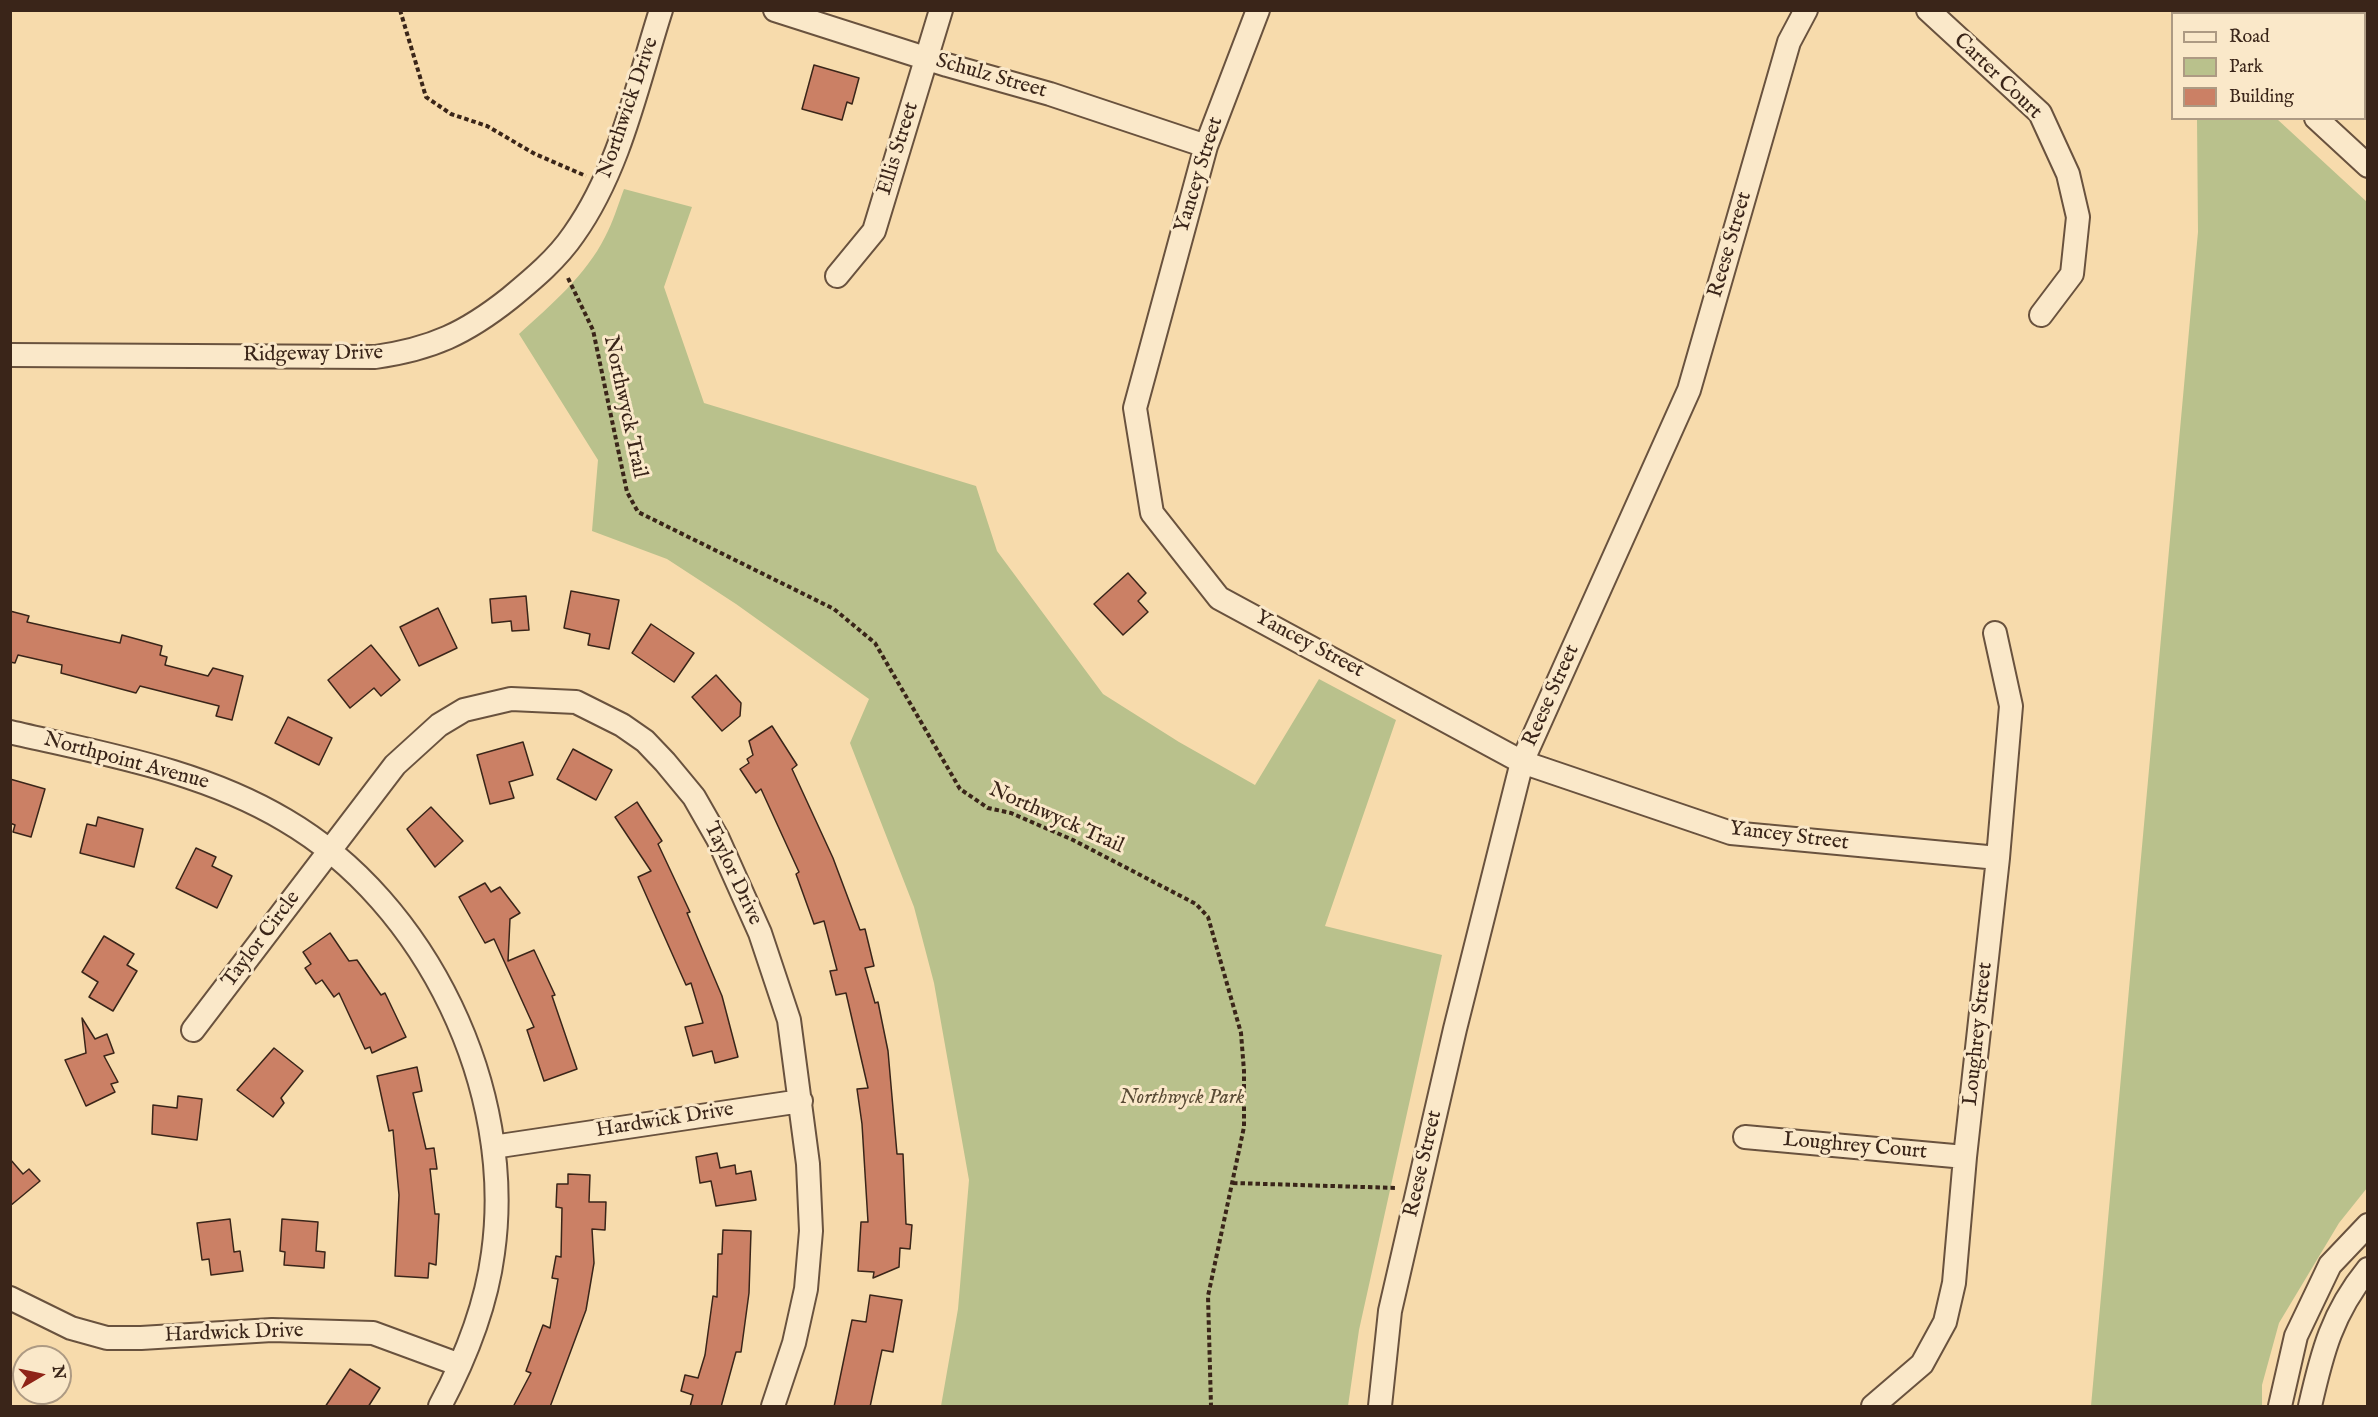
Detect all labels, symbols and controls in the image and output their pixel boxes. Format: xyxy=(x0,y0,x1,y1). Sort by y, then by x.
legend xyxy=(2171,12,2366,120)
text: Road xyxy=(2229,26,2270,49)
street label: Carter Court xyxy=(1948,29,2046,125)
street label: Northwick Drive xyxy=(593,34,665,182)
street label: Schulz Street xyxy=(933,49,1049,105)
text: Park xyxy=(2229,56,2263,79)
text: Building xyxy=(2229,86,2294,109)
street label: Ellis Street xyxy=(873,100,925,198)
street label: Yancey Street xyxy=(1170,114,1230,236)
street label: Reese Street xyxy=(1704,189,1758,301)
street label: Northwyck Trail xyxy=(597,333,651,481)
street label: Ridgeway Drive xyxy=(243,341,383,369)
street label: Yancey Street xyxy=(1250,606,1368,684)
street label: Reese Street xyxy=(1518,641,1586,751)
street label: Northpoint Avenue xyxy=(41,728,211,796)
street label: Northwyck Trail xyxy=(985,778,1127,860)
street label: Yancey Street xyxy=(1728,817,1850,857)
street label: Taylor Drive xyxy=(697,818,767,930)
street label: Taylor Circle xyxy=(218,887,306,993)
street label: Loughrey Street xyxy=(1959,961,1999,1107)
park label: Northwyck Park xyxy=(1120,1086,1244,1112)
street label: Hardwick Drive xyxy=(594,1098,736,1144)
street label: Reese Street xyxy=(1399,1108,1449,1220)
street label: Loughrey Court xyxy=(1782,1128,1928,1166)
street label: Hardwick Drive xyxy=(164,1319,304,1349)
north arrow xyxy=(12,1345,72,1405)
text: N xyxy=(47,1364,69,1381)

